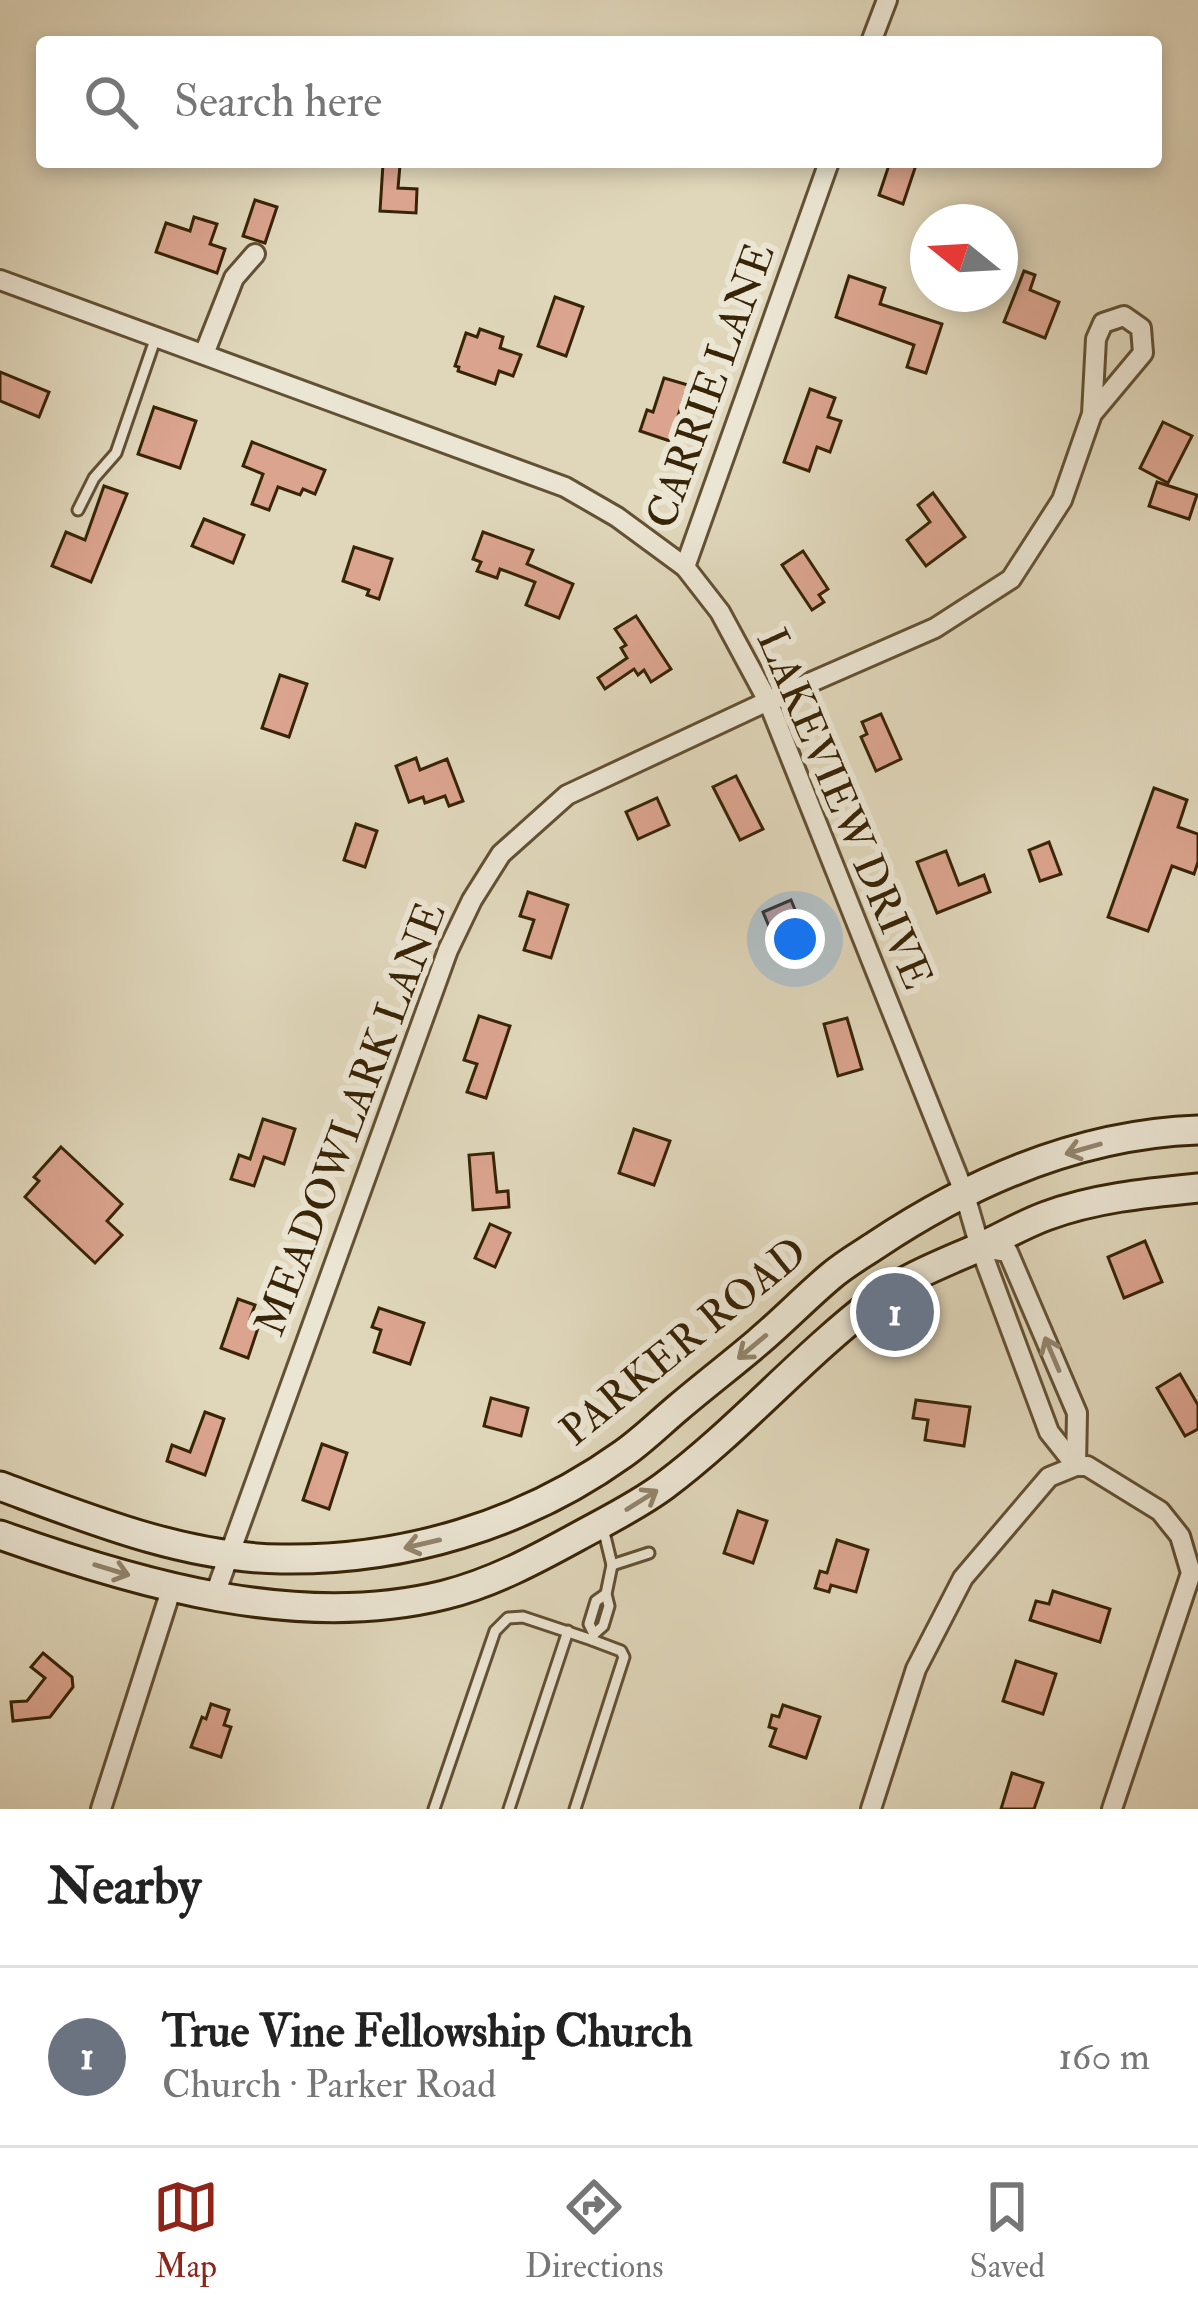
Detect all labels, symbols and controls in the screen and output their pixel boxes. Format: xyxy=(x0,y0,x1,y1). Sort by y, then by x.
search box xyxy=(36,36,1162,168)
icon: search xyxy=(78,69,144,135)
text: Search here xyxy=(174,74,382,130)
north arrow xyxy=(910,204,1018,312)
street label: CARRIE LANE xyxy=(635,236,787,536)
street label: LAKEVIEW DRIVE xyxy=(745,621,943,997)
street label: MEADOWLARK LANE xyxy=(244,895,458,1343)
your location xyxy=(765,909,825,969)
one-way arrow xyxy=(1065,1139,1103,1161)
street label: PARKER ROAD xyxy=(550,1227,818,1457)
pin: 1 xyxy=(856,1267,934,1357)
one-way arrow xyxy=(737,1332,768,1360)
one-way arrow xyxy=(1039,1337,1061,1373)
one-way arrow xyxy=(625,1488,659,1512)
one-way arrow xyxy=(403,1534,441,1556)
one-way arrow xyxy=(92,1560,130,1582)
text: Nearby xyxy=(48,1855,201,1919)
text: True Vine Fellowship Church xyxy=(162,2004,693,2060)
text: 1 xyxy=(80,2032,94,2081)
text: 160 m xyxy=(1058,2032,1150,2081)
text: Church · Parker Road xyxy=(162,2060,497,2109)
tab: Map xyxy=(153,2174,219,2287)
tab: Directions xyxy=(525,2174,664,2287)
tab: Saved xyxy=(970,2174,1045,2287)

